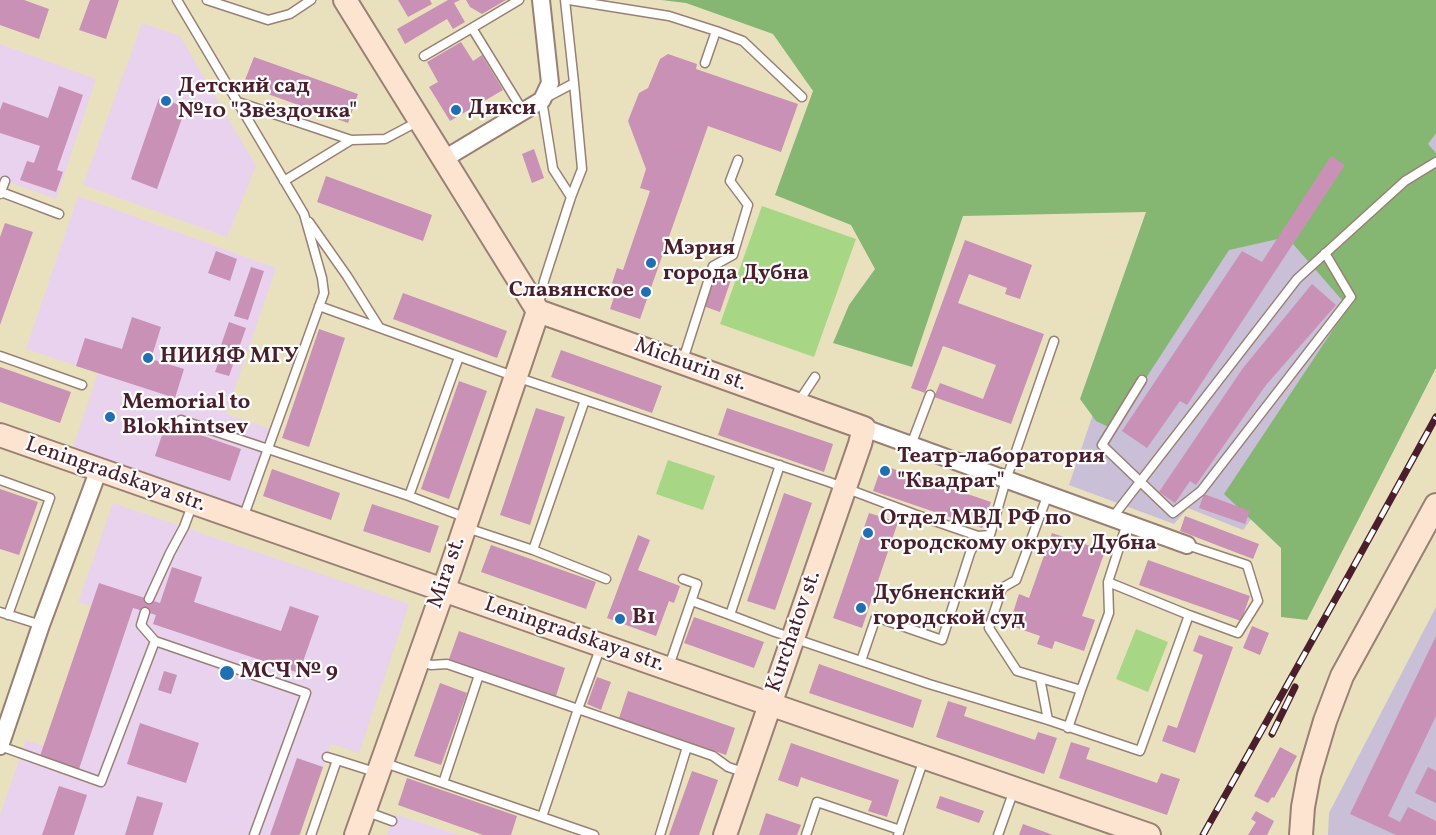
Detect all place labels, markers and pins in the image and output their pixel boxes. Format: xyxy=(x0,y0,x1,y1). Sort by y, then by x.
place label: Детский сад №10 "Звёздочка" xyxy=(178,75,357,126)
marker: Детский сад №10 "Звёздочка" xyxy=(159,94,173,108)
place label: Дикси xyxy=(468,97,536,123)
marker: Дикси xyxy=(449,103,463,117)
place label: Мэрия города Дубна xyxy=(663,237,809,288)
marker: Мэрия города Дубна xyxy=(644,256,658,270)
place label: Славянское xyxy=(509,279,634,305)
marker: Славянское xyxy=(639,285,653,299)
place label: НИИЯФ МГУ xyxy=(160,345,299,371)
marker: НИИЯФ МГУ xyxy=(141,351,155,365)
place label: Memorial to Blokhintsev xyxy=(122,391,250,442)
marker: Memorial to Blokhintsev xyxy=(103,410,117,424)
place label: Театр-лаборатория "Квадрат" xyxy=(897,445,1105,496)
marker: Театр-лаборатория "Квадрат" xyxy=(878,464,892,478)
place label: Отдел МВД РФ по городскому округу Дубна xyxy=(880,507,1157,558)
marker: Отдел МВД РФ по городскому округу Дубна xyxy=(861,526,875,540)
place label: Дубненский городской суд xyxy=(873,582,1025,634)
marker: Дубненский городской суд xyxy=(854,601,868,615)
place label: В1 xyxy=(632,606,656,632)
marker: В1 xyxy=(613,612,627,626)
place label: МСЧ № 9 xyxy=(240,660,338,686)
marker: МСЧ № 9 xyxy=(218,664,236,682)

